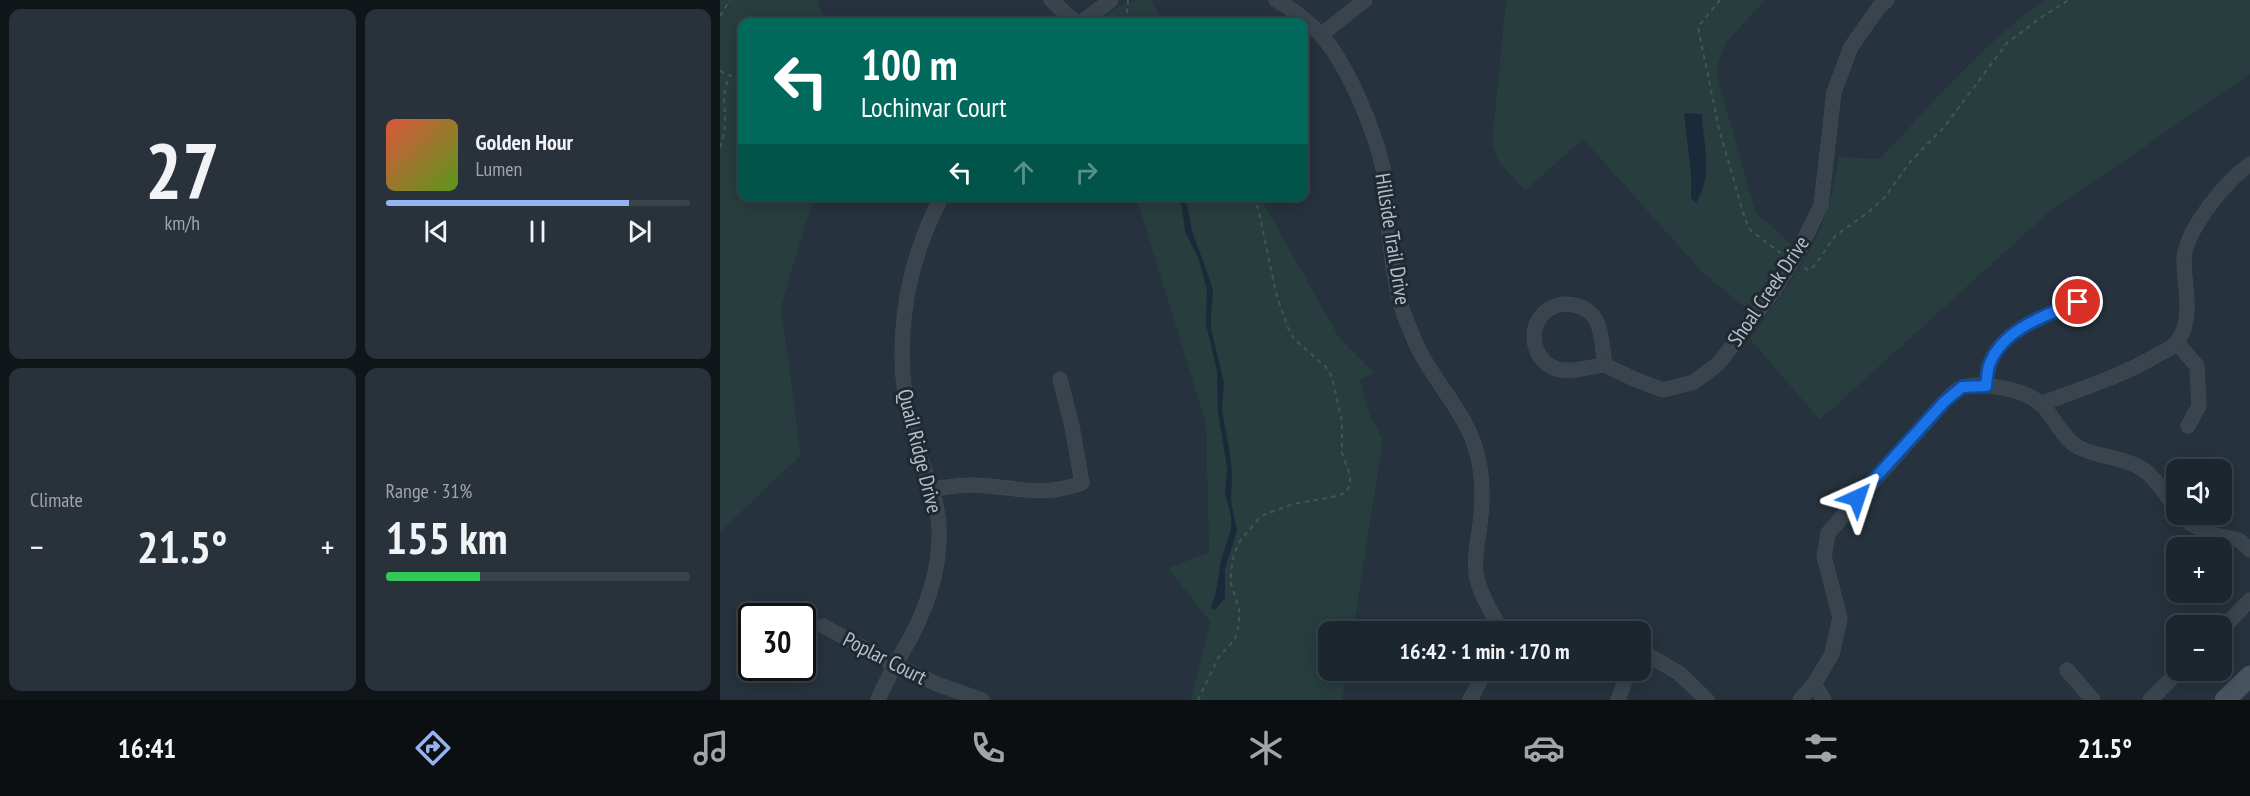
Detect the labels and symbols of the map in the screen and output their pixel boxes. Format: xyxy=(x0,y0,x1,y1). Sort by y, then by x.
street label: Hillside Trail Drive xyxy=(1369,171,1417,307)
street label: Shoal Creek Drive xyxy=(1721,231,1815,351)
pin xyxy=(2052,276,2103,327)
street label: Quail Ridge Drive xyxy=(892,386,948,516)
position arrow xyxy=(1825,466,1889,530)
speed limit sign: 30 xyxy=(738,603,816,681)
street label: Poplar Court xyxy=(839,626,931,691)

